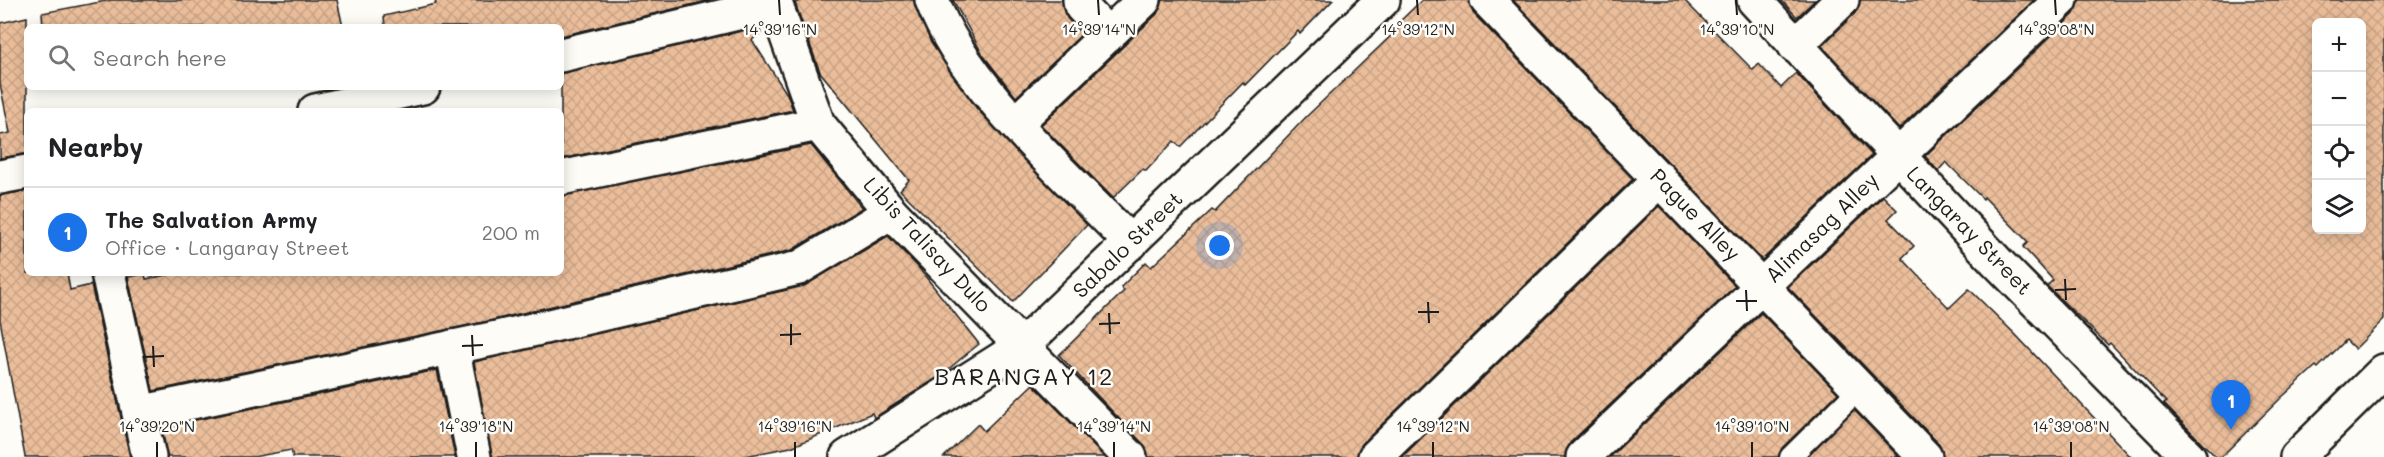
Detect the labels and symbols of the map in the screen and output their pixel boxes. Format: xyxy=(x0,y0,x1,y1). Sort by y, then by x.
text: 14°39'16"N xyxy=(743,19,817,39)
text: 14°39'14"N xyxy=(1062,19,1136,39)
text: 14°39'12"N xyxy=(1381,19,1455,39)
text: 14°39'10"N xyxy=(1700,19,1774,39)
text: 14°39'08"N xyxy=(2018,19,2094,39)
street label: Langaray Street xyxy=(1902,160,2039,300)
street label: Pague Alley xyxy=(1645,162,1747,266)
street label: Alimasag Alley xyxy=(1759,166,1883,288)
street label: Libis Talisay Dulo xyxy=(858,171,998,317)
street label: Sabalo Street xyxy=(1066,185,1188,303)
your location xyxy=(1205,231,1234,260)
district label: BARANGAY 12 xyxy=(934,360,1114,391)
pin: 1 xyxy=(2212,380,2250,430)
text: 14°39'20"N xyxy=(119,416,195,436)
text: 14°39'18"N xyxy=(439,416,513,436)
text: 14°39'16"N xyxy=(758,416,832,436)
text: 14°39'14"N xyxy=(1077,416,1151,436)
text: 14°39'12"N xyxy=(1396,416,1470,436)
text: 14°39'10"N xyxy=(1715,416,1789,436)
text: 14°39'08"N xyxy=(2033,416,2109,436)

